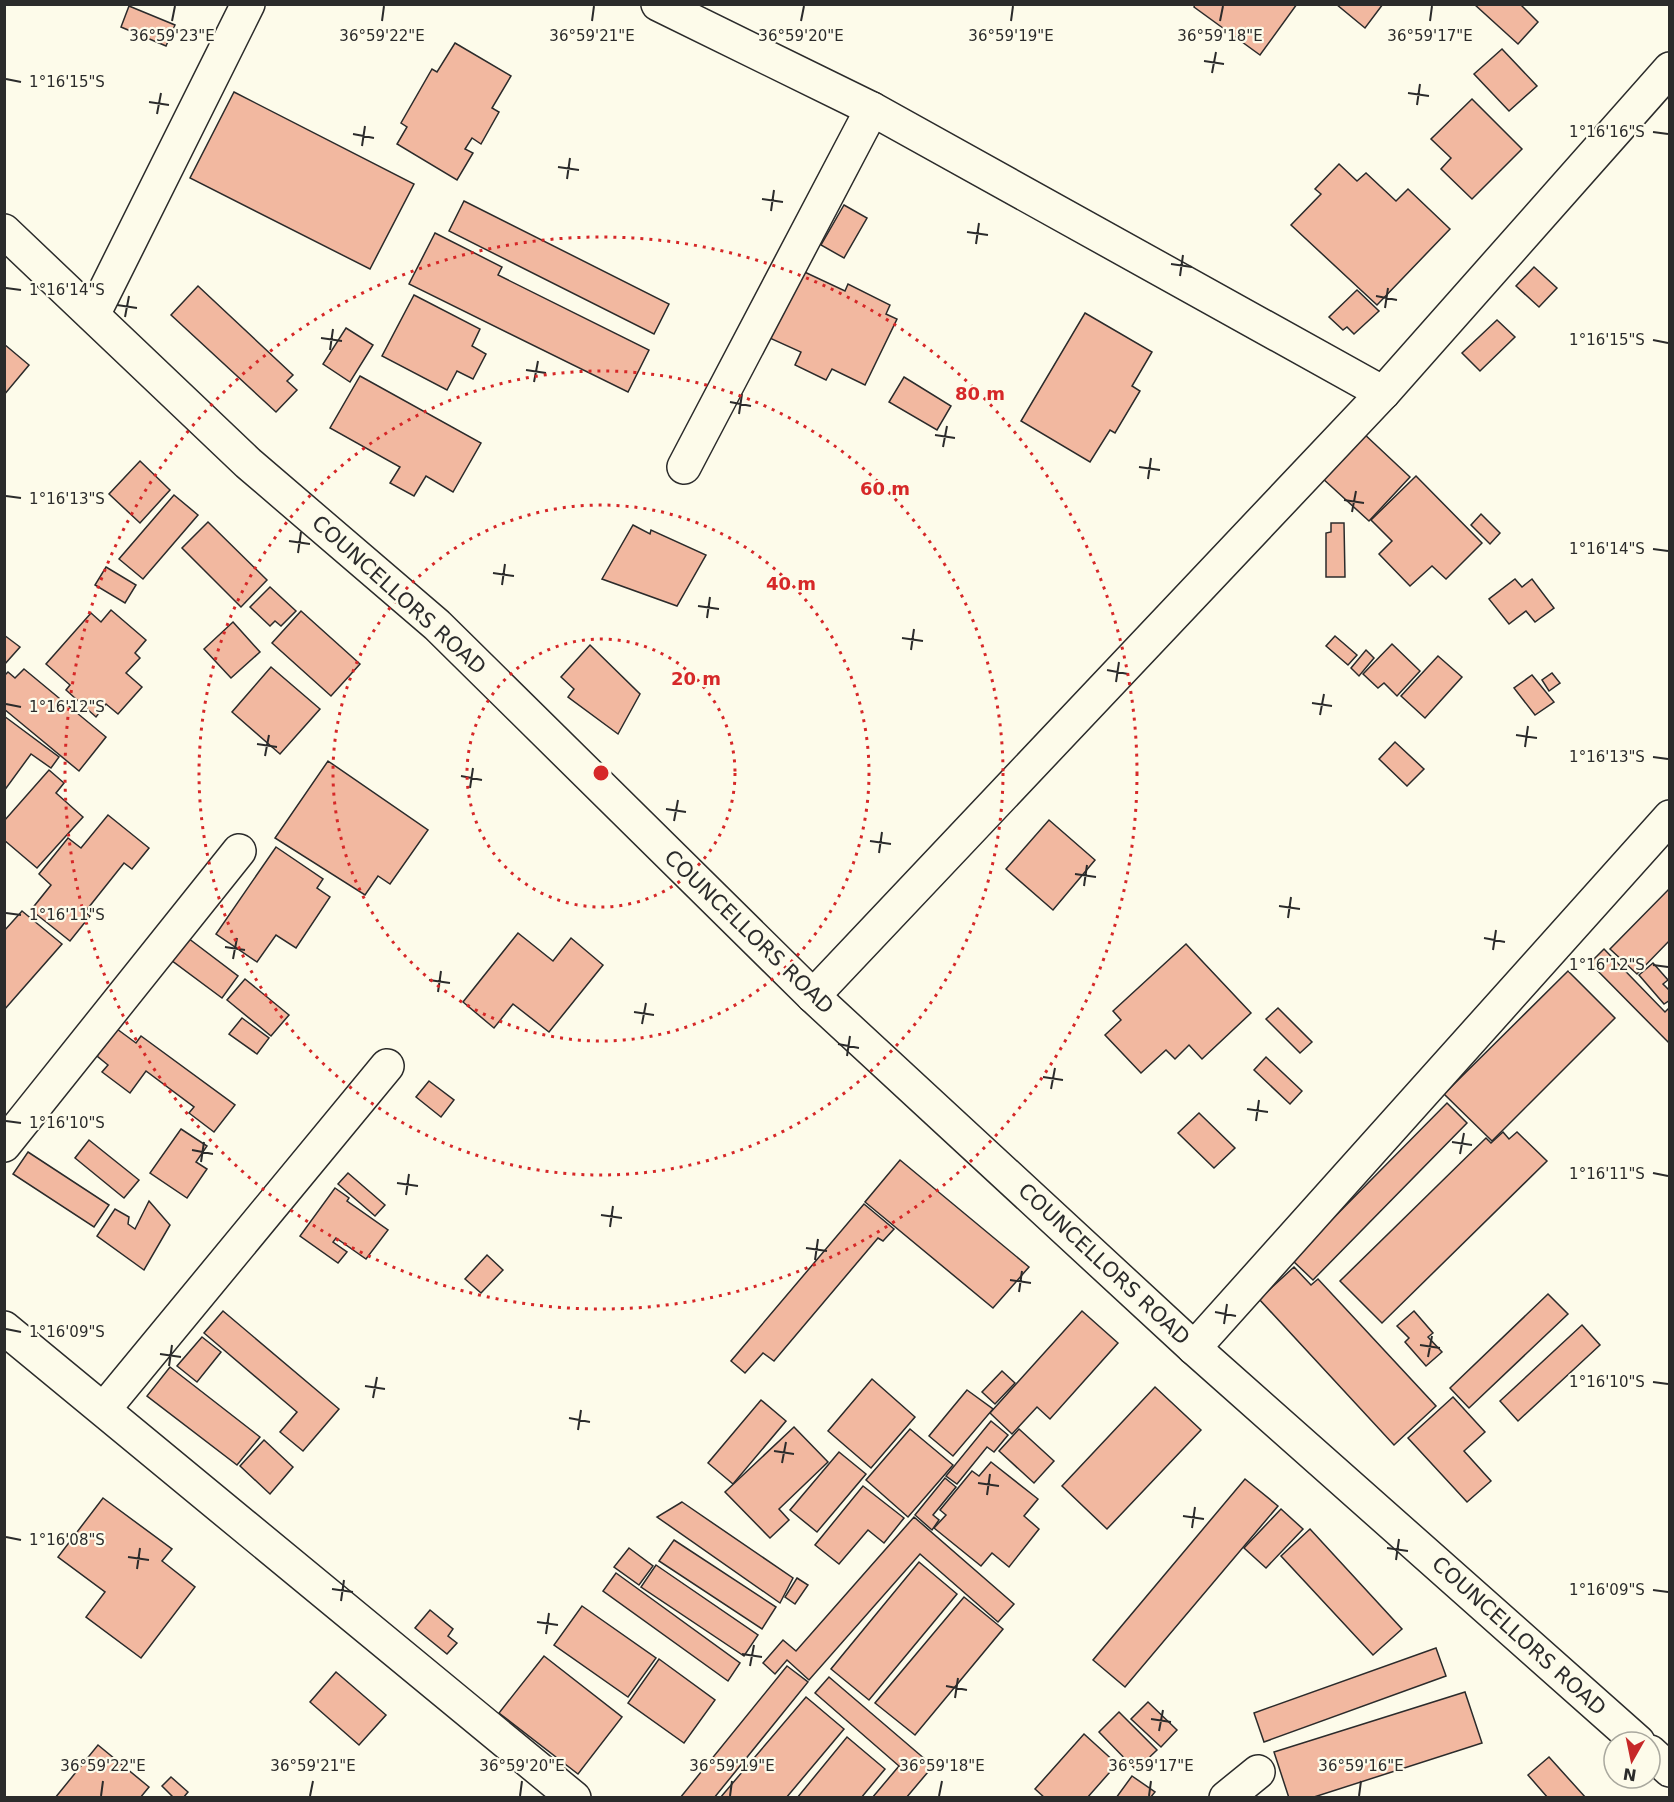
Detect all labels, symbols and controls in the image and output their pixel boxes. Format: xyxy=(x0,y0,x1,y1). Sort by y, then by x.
text: 36°59'23"E xyxy=(129,27,215,45)
text: 36°59'22"E xyxy=(339,27,425,45)
text: 36°59'21"E xyxy=(549,27,635,45)
text: 36°59'20"E xyxy=(758,27,844,45)
text: 36°59'19"E xyxy=(968,27,1054,45)
text: 36°59'18"E xyxy=(1177,27,1263,45)
text: 36°59'17"E xyxy=(1387,27,1473,45)
text: 1°16'15"S xyxy=(29,73,105,91)
text: 1°16'16"S xyxy=(1569,123,1645,141)
text: 1°16'14"S xyxy=(29,281,105,299)
text: 1°16'15"S xyxy=(1569,331,1645,349)
text: 80 m xyxy=(955,383,1005,404)
text: 60 m xyxy=(860,478,910,499)
text: 1°16'13"S xyxy=(29,490,105,508)
street label: COUNCELLORS ROAD xyxy=(307,511,491,679)
text: 1°16'14"S xyxy=(1569,540,1645,558)
text: 40 m xyxy=(766,573,816,594)
text: 20 m xyxy=(671,668,721,689)
text: 1°16'12"S xyxy=(29,698,105,716)
text: 1°16'13"S xyxy=(1569,748,1645,766)
centre of rings xyxy=(591,763,611,783)
street label: COUNCELLORS ROAD xyxy=(660,845,838,1019)
text: 1°16'11"S xyxy=(29,906,105,924)
text: 1°16'12"S xyxy=(1569,956,1645,974)
text: 1°16'10"S xyxy=(29,1114,105,1132)
text: 1°16'11"S xyxy=(1569,1165,1645,1183)
street label: COUNCELLORS ROAD xyxy=(1013,1178,1195,1350)
text: 1°16'09"S xyxy=(29,1323,105,1341)
text: 1°16'10"S xyxy=(1569,1373,1645,1391)
text: 1°16'08"S xyxy=(29,1531,105,1549)
street label: COUNCELLORS ROAD xyxy=(1427,1552,1611,1720)
text: 1°16'09"S xyxy=(1569,1581,1645,1599)
north arrow xyxy=(1602,1730,1662,1790)
text: 36°59'22"E xyxy=(60,1757,146,1775)
text: 36°59'21"E xyxy=(270,1757,356,1775)
text: 36°59'20"E xyxy=(479,1757,565,1775)
text: 36°59'19"E xyxy=(689,1757,775,1775)
text: 36°59'18"E xyxy=(899,1757,985,1775)
text: 36°59'17"E xyxy=(1108,1757,1194,1775)
text: 36°59'16"E xyxy=(1318,1757,1404,1775)
text: N xyxy=(1622,1764,1638,1785)

